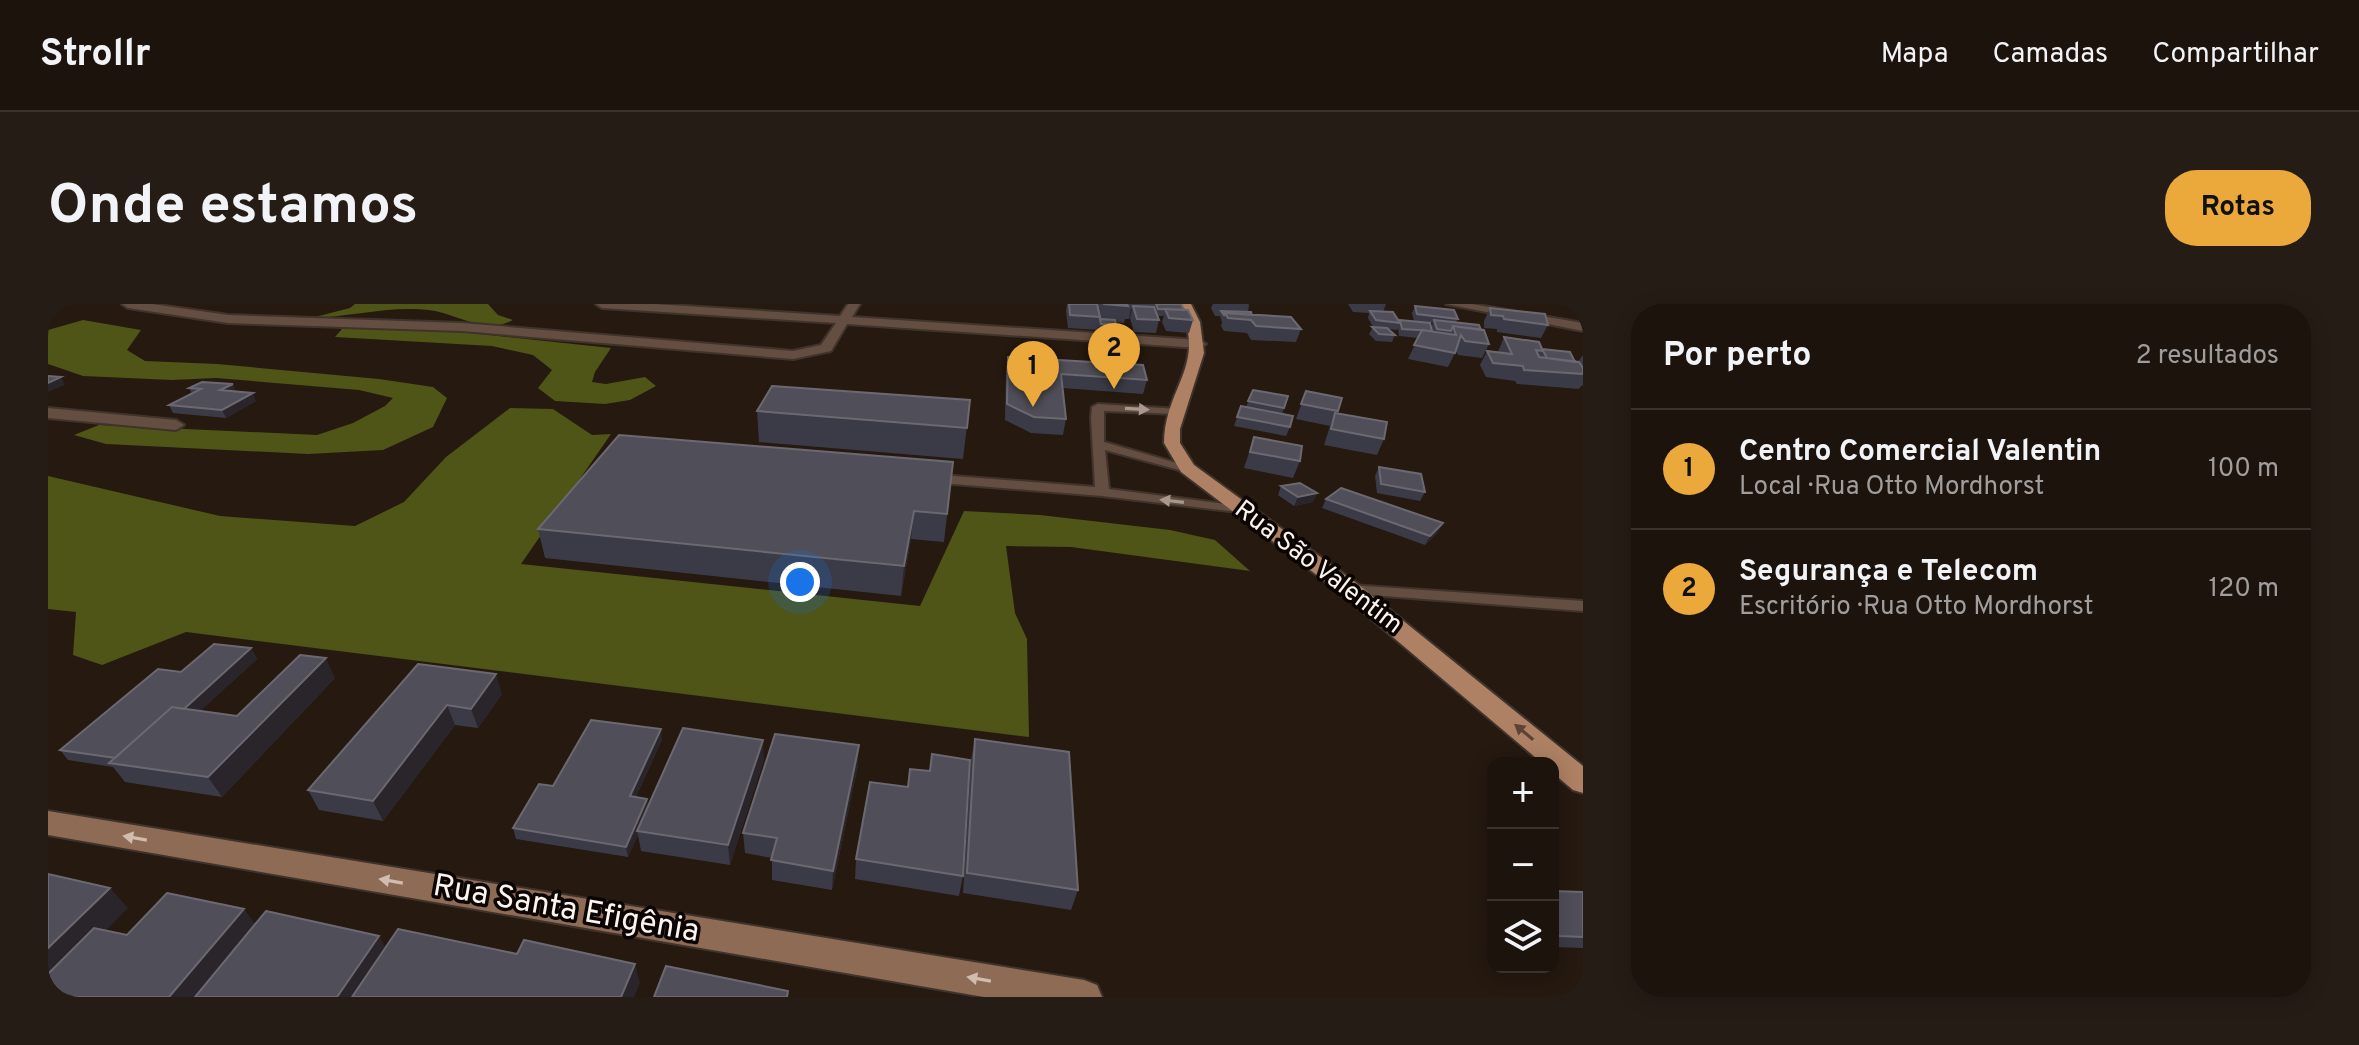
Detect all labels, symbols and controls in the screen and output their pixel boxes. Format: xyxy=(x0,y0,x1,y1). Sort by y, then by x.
text: Strollr xyxy=(40,31,151,80)
text: Mapa xyxy=(1881,37,1948,73)
text: Camadas xyxy=(1992,37,2108,73)
text: Compartilhar xyxy=(2152,37,2319,73)
button: Rotas xyxy=(2165,170,2311,246)
text: Onde estamos xyxy=(48,173,418,243)
pin: 2 xyxy=(1088,323,1140,389)
text: Por perto xyxy=(1663,335,1812,378)
text: 2 resultados xyxy=(2136,340,2279,373)
pin: 1 xyxy=(1007,341,1059,407)
one-way arrow xyxy=(1125,403,1150,416)
text: Centro Comercial Valentin xyxy=(1739,434,2101,471)
text: 1 xyxy=(1684,453,1694,486)
text: 100 m xyxy=(2208,453,2279,486)
text: Local · Rua Otto Mordhorst xyxy=(1739,471,2044,504)
one-way arrow xyxy=(1159,494,1184,507)
street label: Rua São Valentim xyxy=(1227,494,1409,642)
text: Segurança e Telecom xyxy=(1739,554,2038,591)
your location xyxy=(780,562,820,602)
text: 2 xyxy=(1681,573,1697,606)
text: 120 m xyxy=(2209,573,2279,606)
text: Escritório · Rua Otto Mordhorst xyxy=(1739,591,2094,624)
one-way arrow xyxy=(1514,724,1534,741)
map controls xyxy=(1487,757,1559,973)
button: + xyxy=(1487,757,1559,829)
button: − xyxy=(1487,829,1559,901)
one-way arrow xyxy=(122,831,147,843)
street label: Rua Santa Efigênia xyxy=(430,867,702,953)
one-way arrow xyxy=(379,874,404,886)
button: layers xyxy=(1487,901,1559,973)
one-way arrow xyxy=(966,973,991,985)

